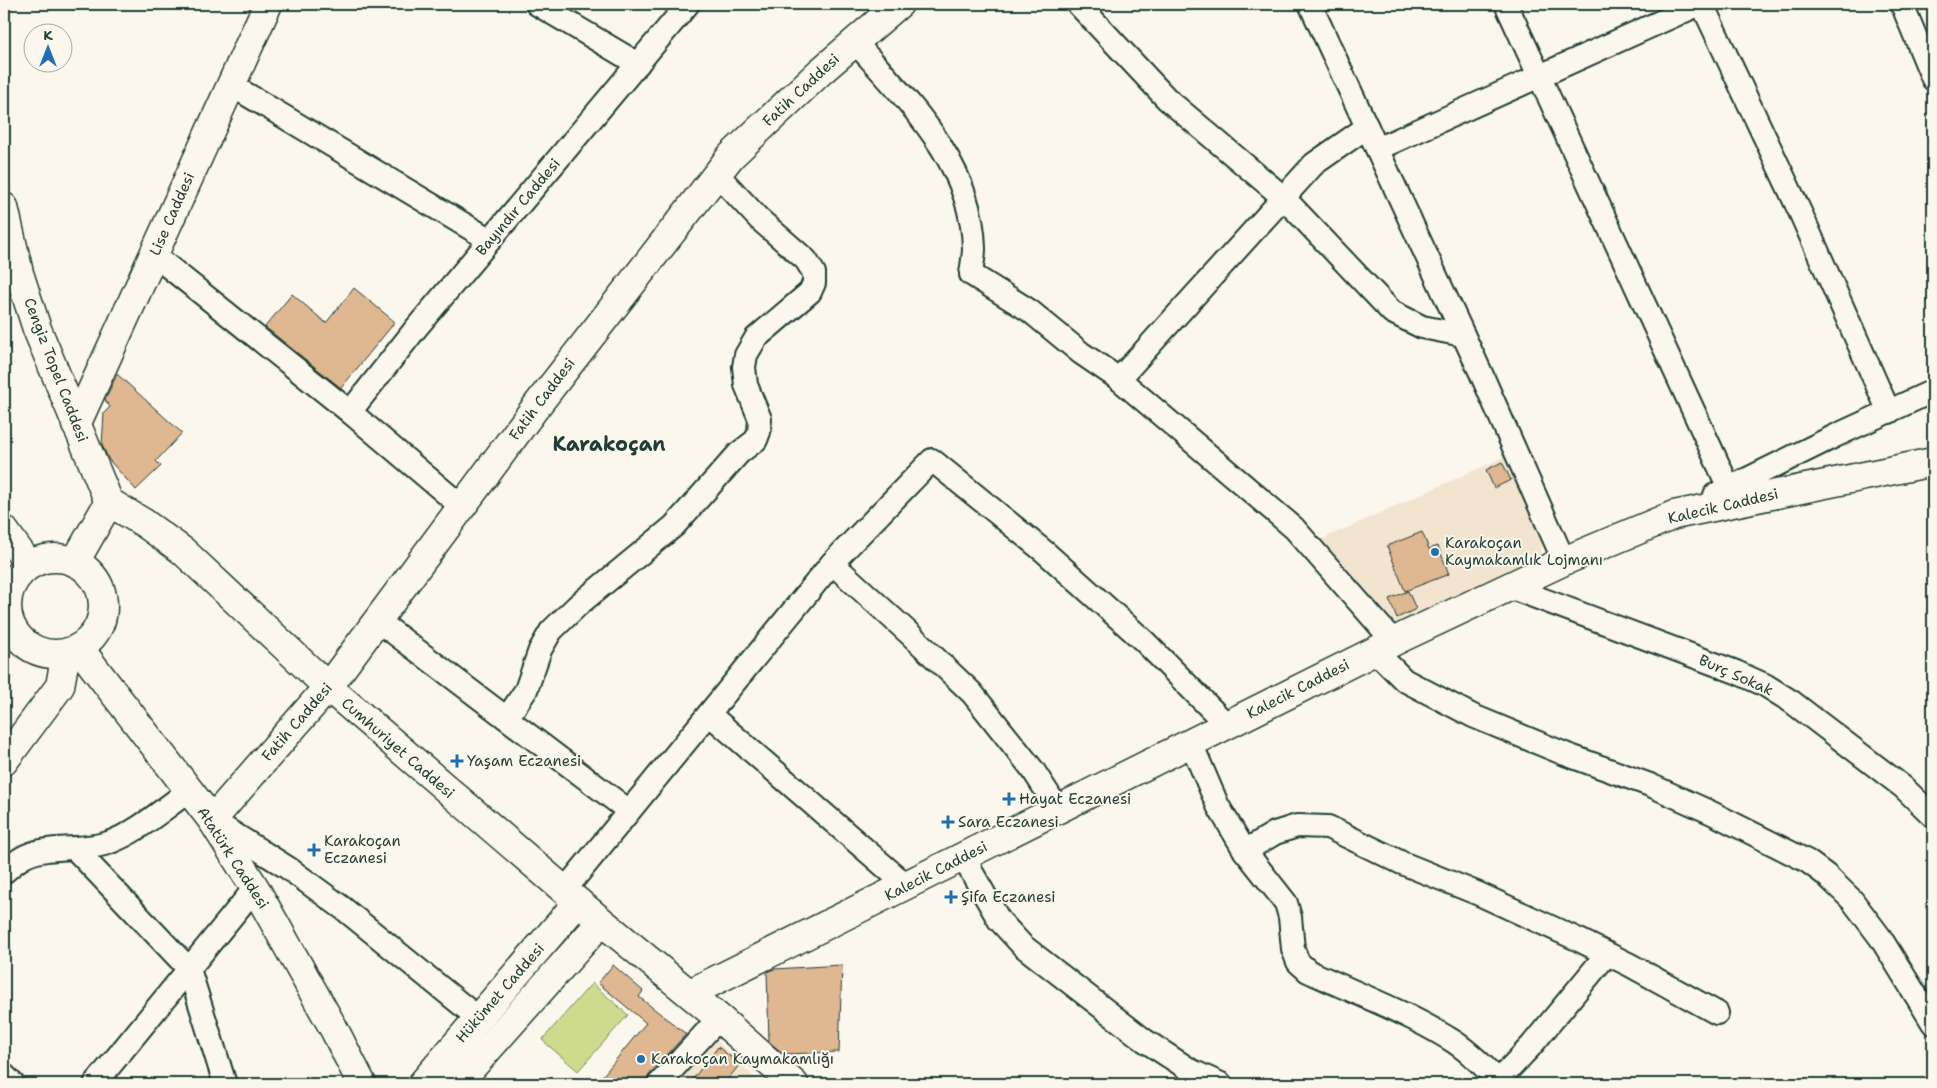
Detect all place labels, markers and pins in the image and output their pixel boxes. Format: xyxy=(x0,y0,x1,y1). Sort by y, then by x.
place label: Karakoçan Kaymakamlık Lojmanı xyxy=(1445,533,1603,570)
marker: Karakoçan Kaymakamlık Lojmanı xyxy=(1429,546,1441,558)
place label: Yaşam Eczanesi xyxy=(467,751,581,771)
marker: Yaşam Eczanesi xyxy=(451,755,463,767)
place label: Hayat Eczanesi xyxy=(1019,789,1131,809)
marker: Hayat Eczanesi xyxy=(1003,793,1015,805)
place label: Sara Eczanesi xyxy=(958,812,1059,832)
marker: Sara Eczanesi xyxy=(942,816,954,828)
place label: Karakoçan Eczanesi xyxy=(324,831,401,868)
marker: Karakoçan Eczanesi xyxy=(308,844,320,856)
place label: Şifa Eczanesi xyxy=(961,887,1056,907)
marker: Şifa Eczanesi xyxy=(945,891,957,903)
place label: Karakoçan Kaymakamlığı xyxy=(651,1049,834,1069)
marker: Karakoçan Kaymakamlığı xyxy=(635,1053,647,1065)

